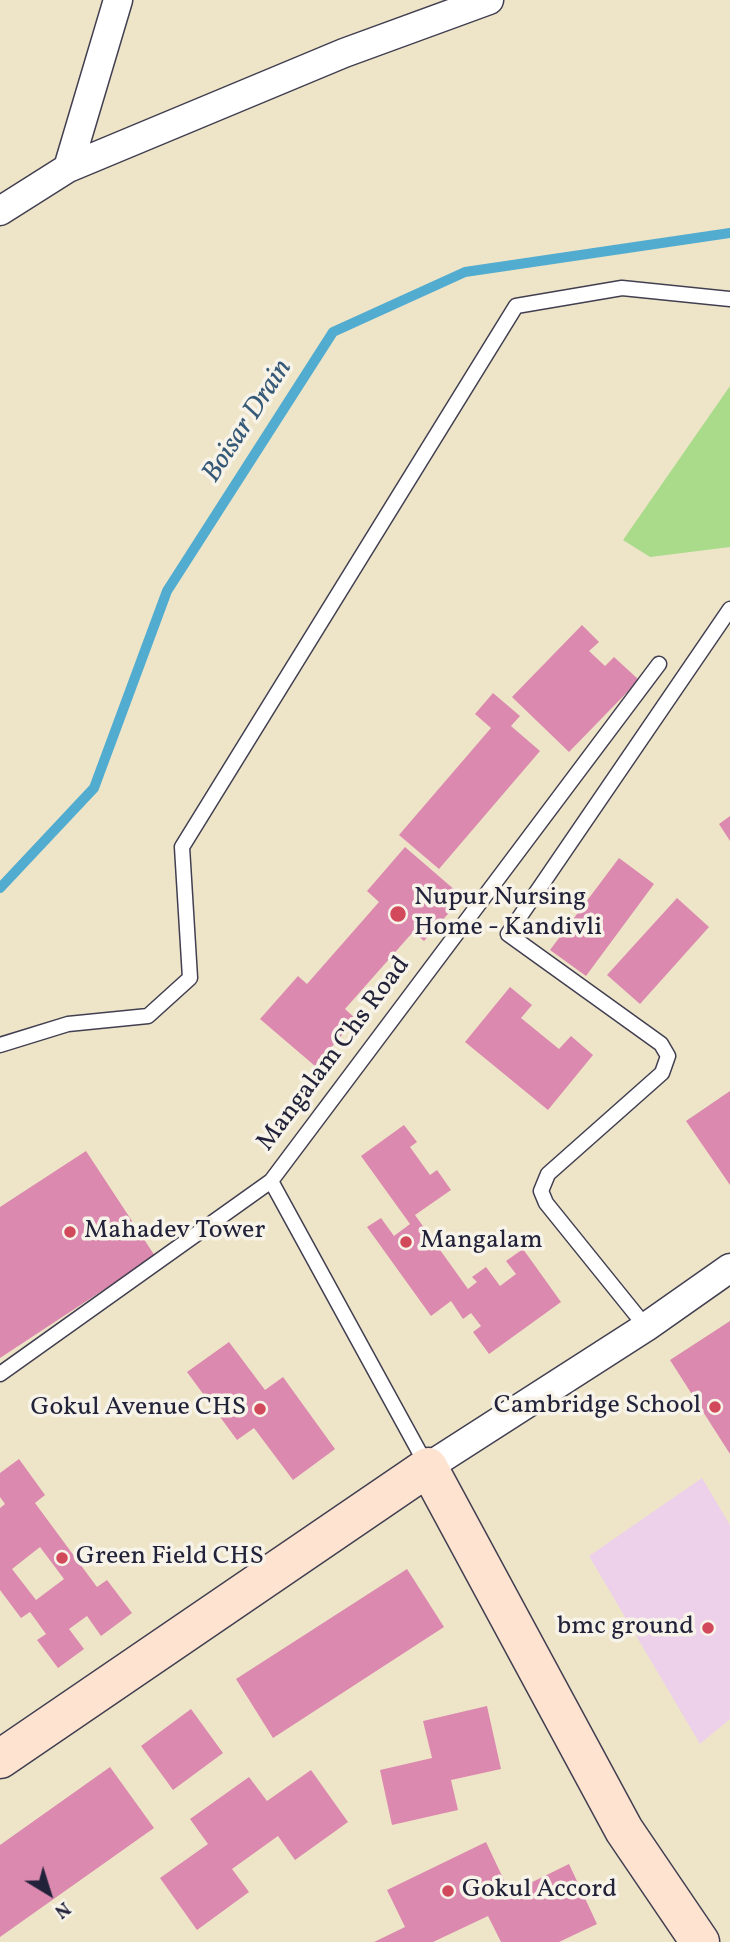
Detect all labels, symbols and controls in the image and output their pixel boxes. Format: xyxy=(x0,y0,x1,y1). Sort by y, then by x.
water label: Boisar Drain xyxy=(197,354,301,490)
place label: Nupur Nursing Home - Kandivli xyxy=(414,883,602,944)
marker: Nupur Nursing Home - Kandivli xyxy=(388,904,408,924)
street label: Mangalam Chs Road xyxy=(252,952,418,1158)
place label: Mahadev Tower xyxy=(84,1216,265,1248)
marker: Mahadev Tower xyxy=(62,1224,78,1240)
place label: Mangalam xyxy=(420,1226,543,1258)
marker: Mangalam xyxy=(398,1234,414,1250)
place label: Cambridge School xyxy=(494,1391,701,1423)
place label: Gokul Avenue CHS xyxy=(30,1393,246,1425)
marker: Cambridge School xyxy=(707,1399,723,1415)
marker: Gokul Avenue CHS xyxy=(252,1401,268,1417)
place label: Green Field CHS xyxy=(76,1542,264,1574)
marker: Green Field CHS xyxy=(54,1550,70,1566)
place label: bmc ground xyxy=(557,1612,694,1644)
marker: bmc ground xyxy=(700,1620,716,1636)
north arrow xyxy=(14,1858,84,1928)
place label: Gokul Accord xyxy=(462,1875,617,1907)
marker: Gokul Accord xyxy=(440,1883,456,1899)
text: N xyxy=(48,1895,75,1924)

